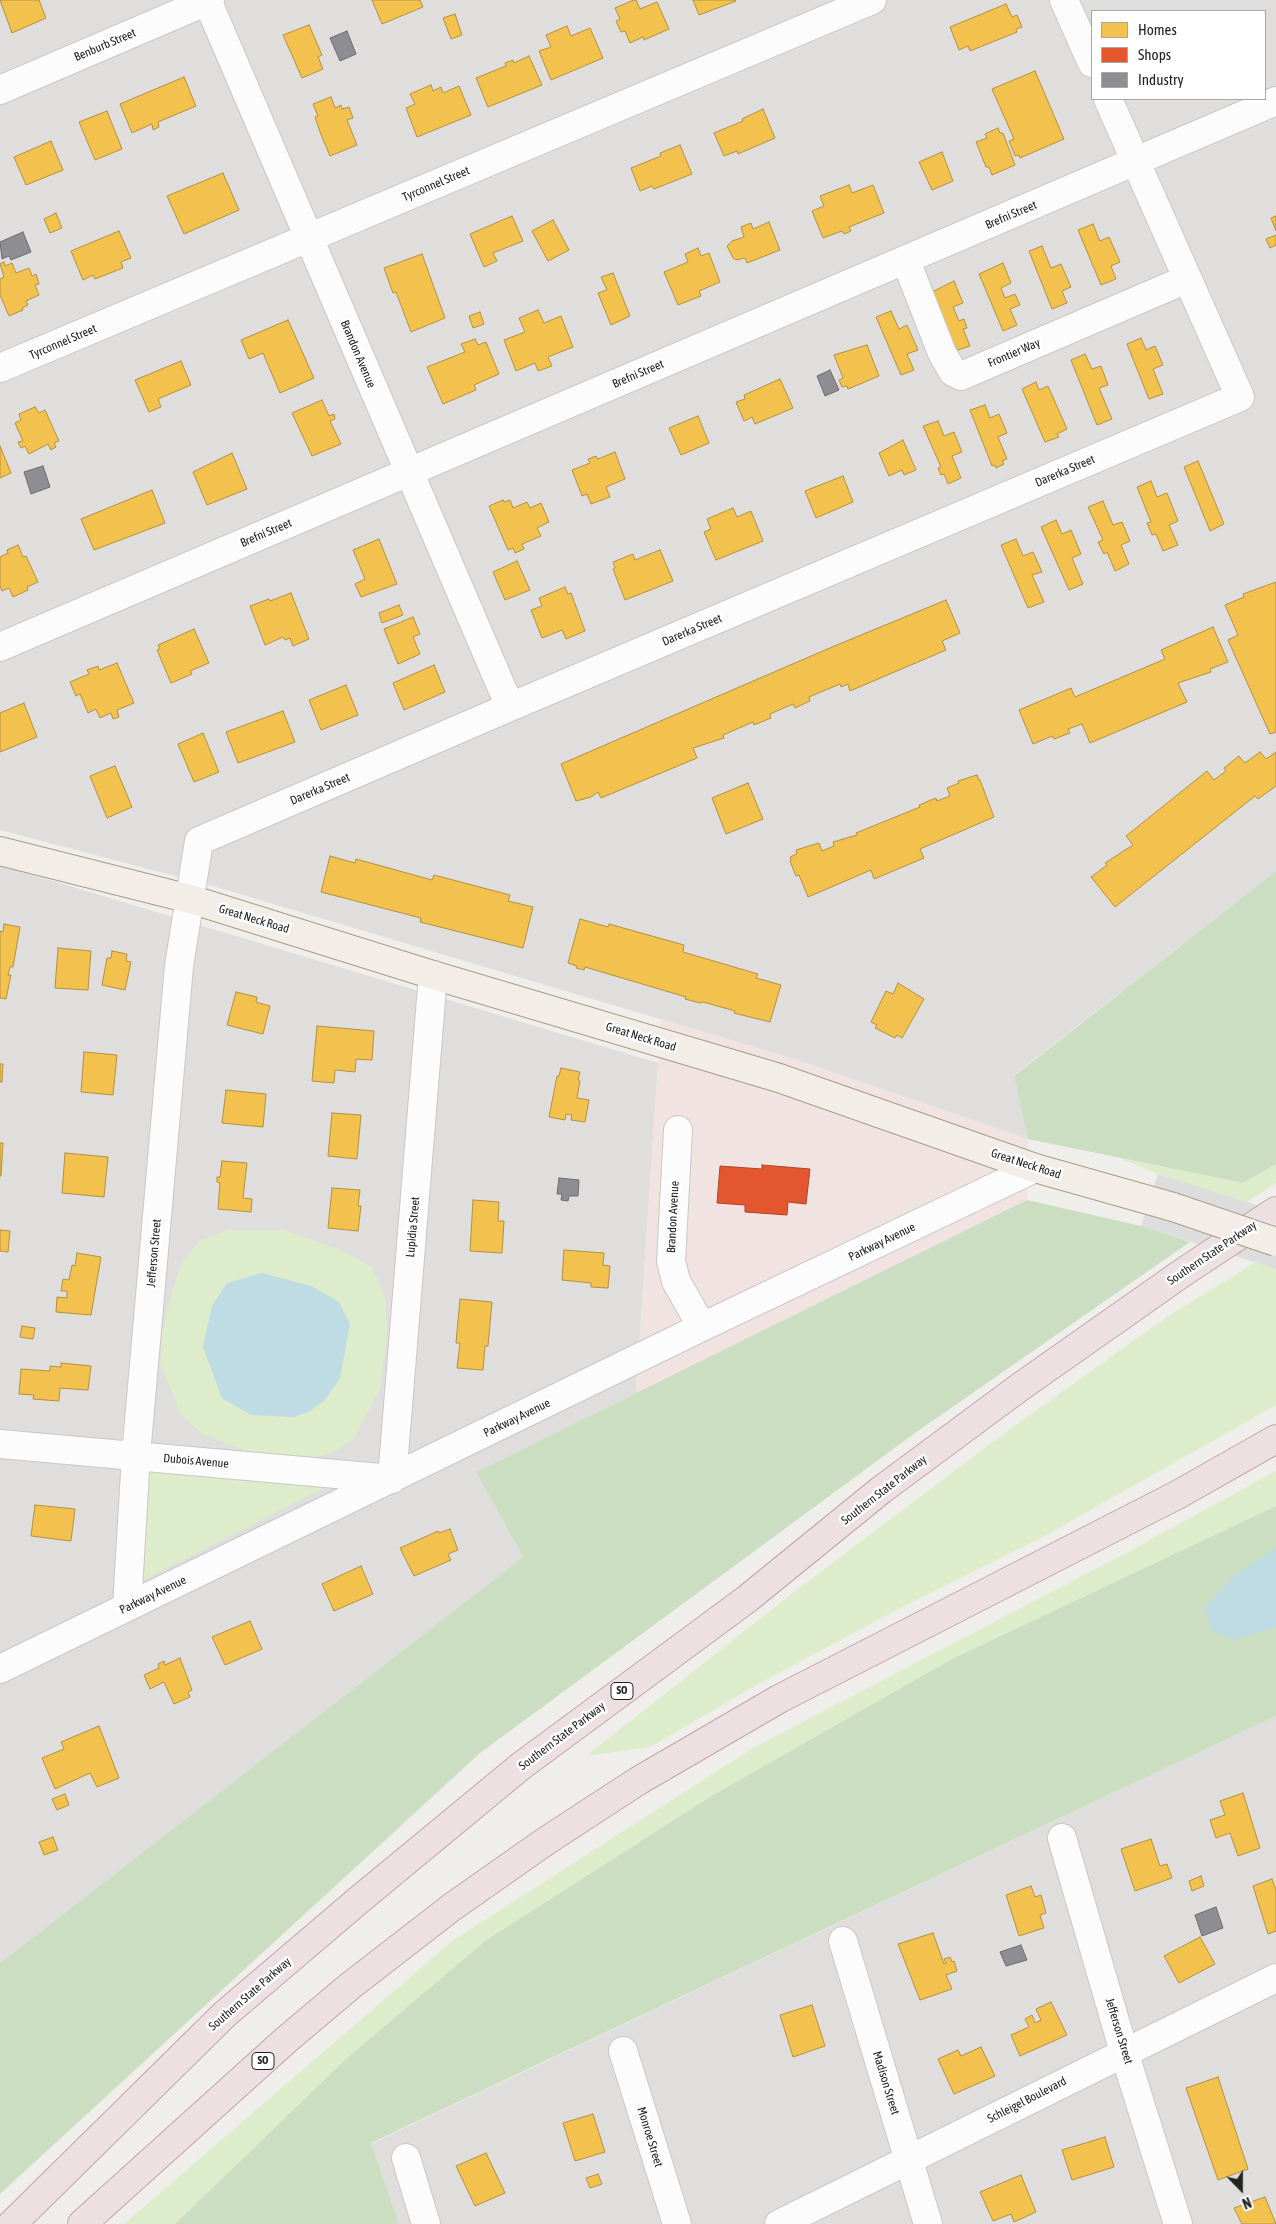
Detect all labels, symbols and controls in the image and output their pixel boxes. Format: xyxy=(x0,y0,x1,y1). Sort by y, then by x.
legend xyxy=(1091,10,1266,100)
text: Homes xyxy=(1138,21,1177,38)
street label: Benburb Street xyxy=(72,26,138,64)
text: Shops xyxy=(1138,46,1171,63)
text: Industry xyxy=(1138,71,1184,88)
street label: Tyrconnel Street xyxy=(400,163,472,205)
street label: Brefni Street xyxy=(983,198,1039,232)
street label: Brandon Avenue xyxy=(337,318,379,390)
street label: Tyrconnel Street xyxy=(27,321,99,363)
street label: Frontier Way xyxy=(986,336,1042,370)
street label: Brefni Street xyxy=(610,357,666,391)
street label: Darerka Street xyxy=(1033,452,1097,490)
street label: Brefni Street xyxy=(238,516,294,550)
street label: Darerka Street xyxy=(660,611,724,649)
street label: Darerka Street xyxy=(288,770,352,808)
street label: Great Neck Road xyxy=(217,901,291,937)
street label: Great Neck Road xyxy=(604,1019,678,1055)
street label: Great Neck Road xyxy=(989,1146,1063,1182)
street label: Brandon Avenue xyxy=(664,1180,682,1254)
street label: Lupidia Street xyxy=(403,1196,423,1258)
street label: Jefferson Street xyxy=(144,1218,164,1288)
street label: Southern State Parkway xyxy=(1165,1218,1259,1288)
street label: Parkway Avenue xyxy=(846,1220,918,1264)
street label: Parkway Avenue xyxy=(481,1396,553,1440)
street label: Dubois Avenue xyxy=(163,1451,229,1471)
street label: Southern State Parkway xyxy=(838,1452,930,1528)
street label: Parkway Avenue xyxy=(117,1573,189,1617)
road number: SO xyxy=(611,1682,633,1700)
street label: Southern State Parkway xyxy=(516,1699,608,1773)
street label: Southern State Parkway xyxy=(206,1954,294,2034)
street label: Jefferson Street xyxy=(1102,1996,1136,2066)
street label: Madison Street xyxy=(870,2049,902,2117)
road number: SO xyxy=(252,2052,274,2070)
street label: Schleigel Boulevard xyxy=(985,2074,1069,2126)
street label: Monroe Street xyxy=(634,2105,666,2169)
north arrow xyxy=(1216,2164,1266,2214)
text: N xyxy=(1240,2194,1253,2212)

